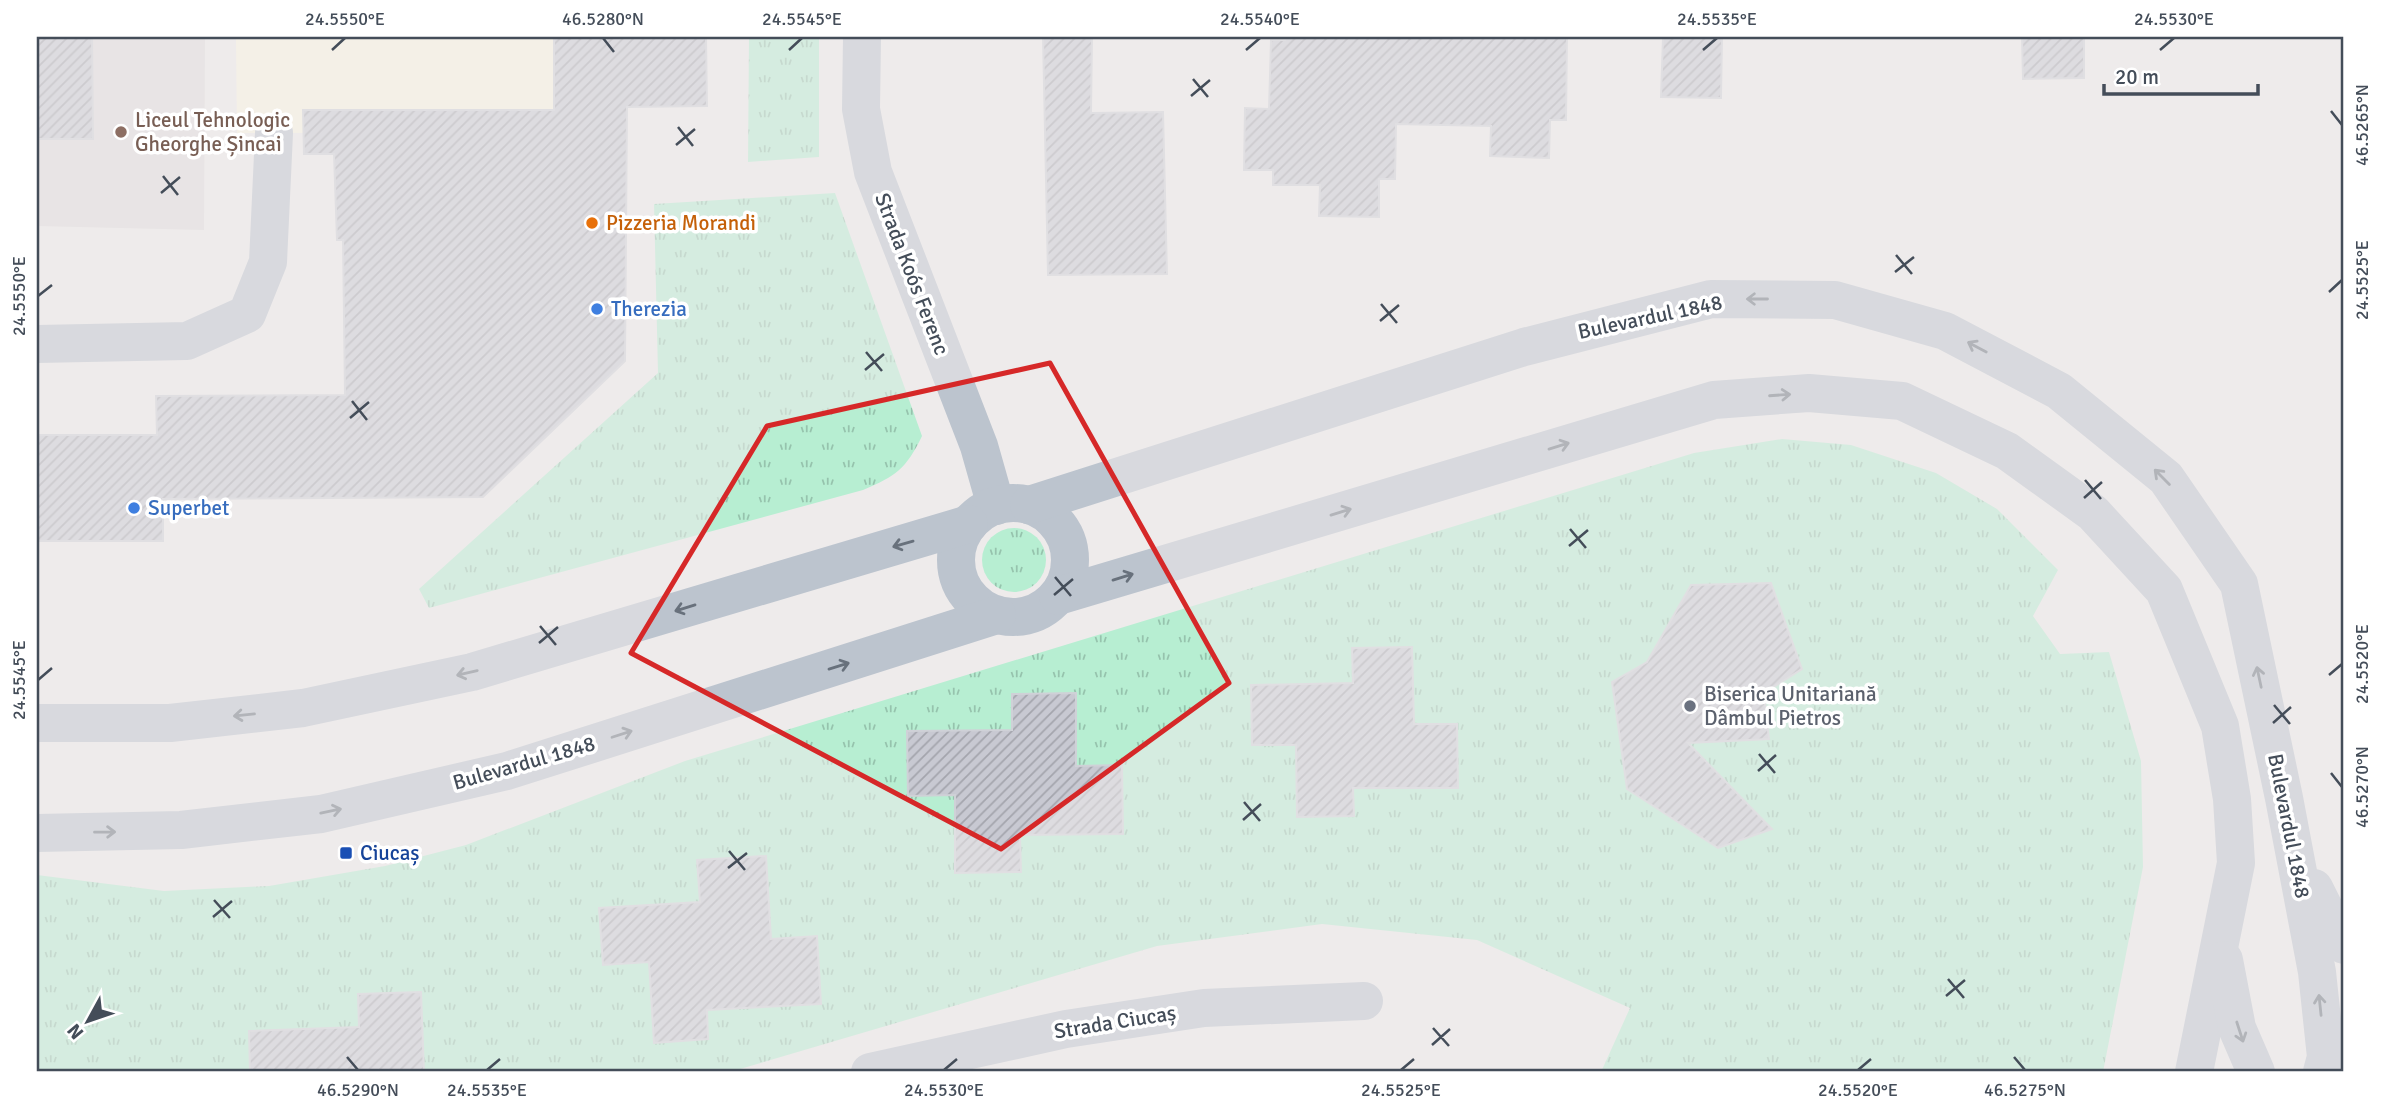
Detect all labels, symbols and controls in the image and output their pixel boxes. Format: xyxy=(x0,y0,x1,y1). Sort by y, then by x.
text: 24.5550°E xyxy=(305,8,385,30)
text: 46.5280°N xyxy=(562,8,644,30)
text: 24.5545°E xyxy=(762,8,842,30)
text: 24.5540°E xyxy=(1220,8,1300,30)
text: 24.5535°E xyxy=(1677,8,1757,30)
text: 24.5530°E xyxy=(2134,8,2214,30)
scale bar xyxy=(2104,52,2258,96)
text: 20 m xyxy=(2115,64,2159,90)
text: 46.5265°N xyxy=(2351,84,2373,166)
place label: Liceul Tehnologic Gheorghe Șincai xyxy=(135,107,290,157)
marker: Liceul Tehnologic Gheorghe Șincai xyxy=(113,124,129,140)
street label: Strada Koós Ferenc xyxy=(869,189,955,359)
place label: Pizzeria Morandi xyxy=(606,210,756,236)
marker: Pizzeria Morandi xyxy=(584,215,600,231)
text: 24.5525°E xyxy=(2351,240,2373,320)
text: 24.5550°E xyxy=(8,256,30,336)
street label: Bulevardul 1848 xyxy=(1575,289,1725,345)
one-way arrow xyxy=(1746,293,1769,306)
place label: Therezia xyxy=(611,296,687,322)
marker: Therezia xyxy=(589,301,605,317)
one-way arrow xyxy=(1967,340,1987,354)
one-way arrow xyxy=(1768,388,1791,401)
one-way arrow xyxy=(1548,439,1570,452)
one-way arrow xyxy=(2154,468,2171,485)
place label: Superbet xyxy=(148,495,229,521)
marker: Superbet xyxy=(126,500,142,516)
one-way arrow xyxy=(1330,504,1352,517)
one-way arrow xyxy=(892,538,914,551)
one-way arrow xyxy=(1112,569,1134,582)
one-way arrow xyxy=(674,602,696,615)
text: 24.5520°E xyxy=(2351,624,2373,704)
text: 24.5545°E xyxy=(8,640,30,720)
one-way arrow xyxy=(828,658,850,671)
one-way arrow xyxy=(2251,666,2265,689)
one-way arrow xyxy=(456,667,479,680)
place label: Biserica Unitariană Dâmbul Pietros xyxy=(1704,681,1877,731)
marker: Biserica Unitariană Dâmbul Pietros xyxy=(1682,698,1698,714)
one-way arrow xyxy=(233,708,255,721)
one-way arrow xyxy=(611,727,633,740)
street label: Bulevardul 1848 xyxy=(450,730,598,796)
text: 46.5270°N xyxy=(2351,746,2373,828)
street label: Bulevardul 1848 xyxy=(2262,751,2316,901)
one-way arrow xyxy=(319,804,342,818)
one-way arrow xyxy=(93,825,116,839)
place label: Ciucaș xyxy=(360,840,420,866)
marker: Ciucaș xyxy=(338,845,354,861)
north arrow xyxy=(52,986,122,1056)
one-way arrow xyxy=(2314,994,2327,1017)
street label: Strada Ciucaș xyxy=(1052,1000,1178,1044)
text: N xyxy=(62,1019,89,1044)
one-way arrow xyxy=(2234,1020,2247,1042)
text: 46.5290°N xyxy=(317,1079,399,1101)
text: 24.5535°E xyxy=(447,1079,527,1101)
text: 24.5530°E xyxy=(904,1079,984,1101)
text: 24.5525°E xyxy=(1361,1079,1441,1101)
text: 24.5520°E xyxy=(1818,1079,1898,1101)
text: 46.5275°N xyxy=(1984,1079,2066,1101)

